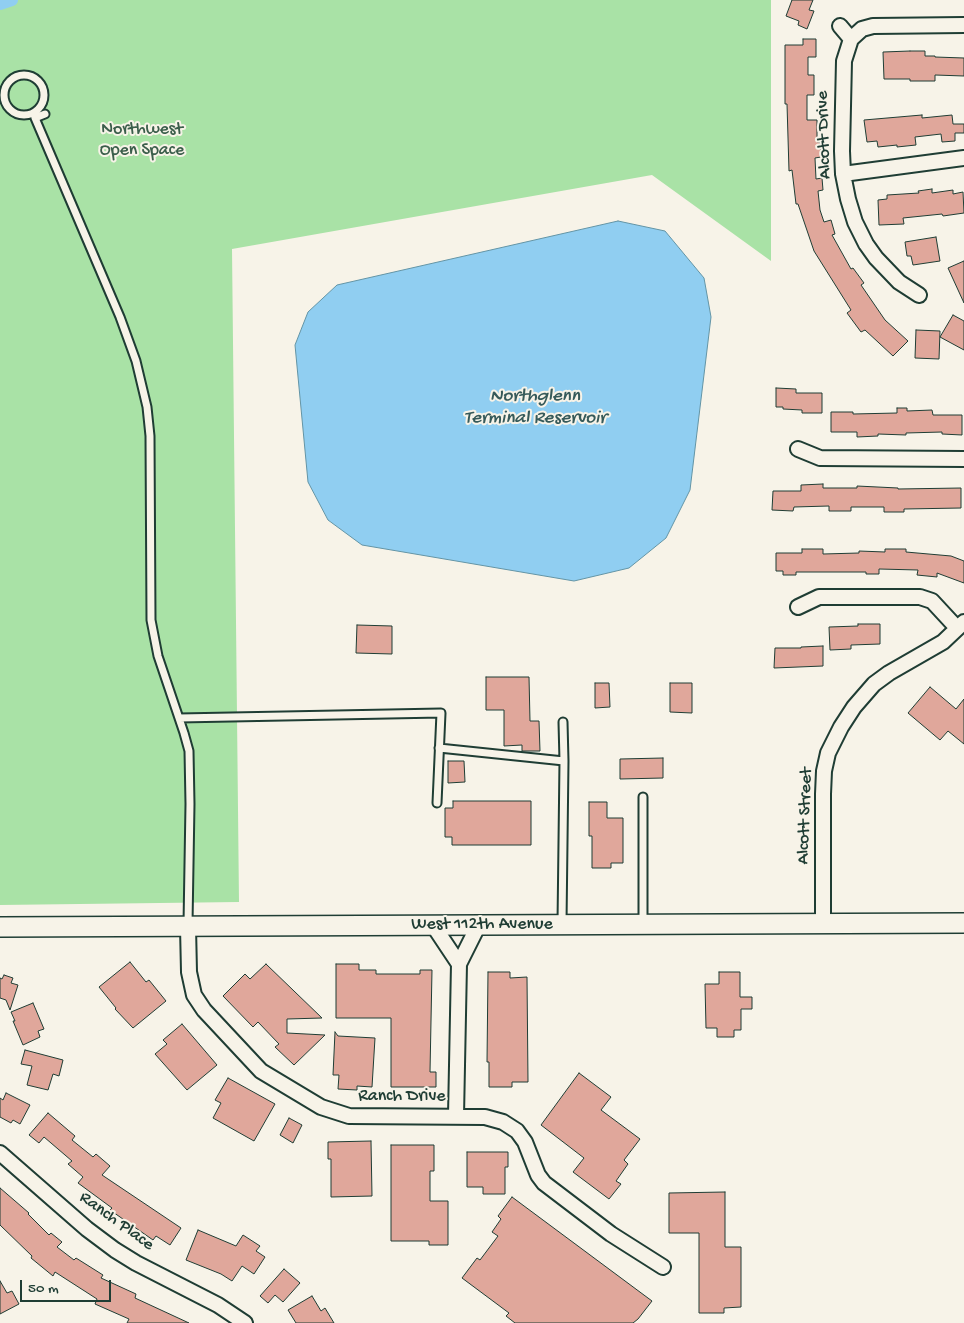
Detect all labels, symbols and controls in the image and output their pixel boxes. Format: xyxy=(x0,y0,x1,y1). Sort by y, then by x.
street label: Alcott Drive xyxy=(813,91,837,179)
park label: Northwest Open Space xyxy=(100,119,184,162)
water label: Northglenn Terminal Reservoir xyxy=(464,386,606,430)
street label: Alcott Street xyxy=(794,767,818,865)
street label: West 112th Avenue xyxy=(411,914,553,936)
street label: Ranch Drive xyxy=(358,1086,446,1108)
street label: Ranch Place xyxy=(74,1188,158,1256)
scale bar xyxy=(22,1270,114,1302)
text: 50 m xyxy=(28,1280,59,1298)

